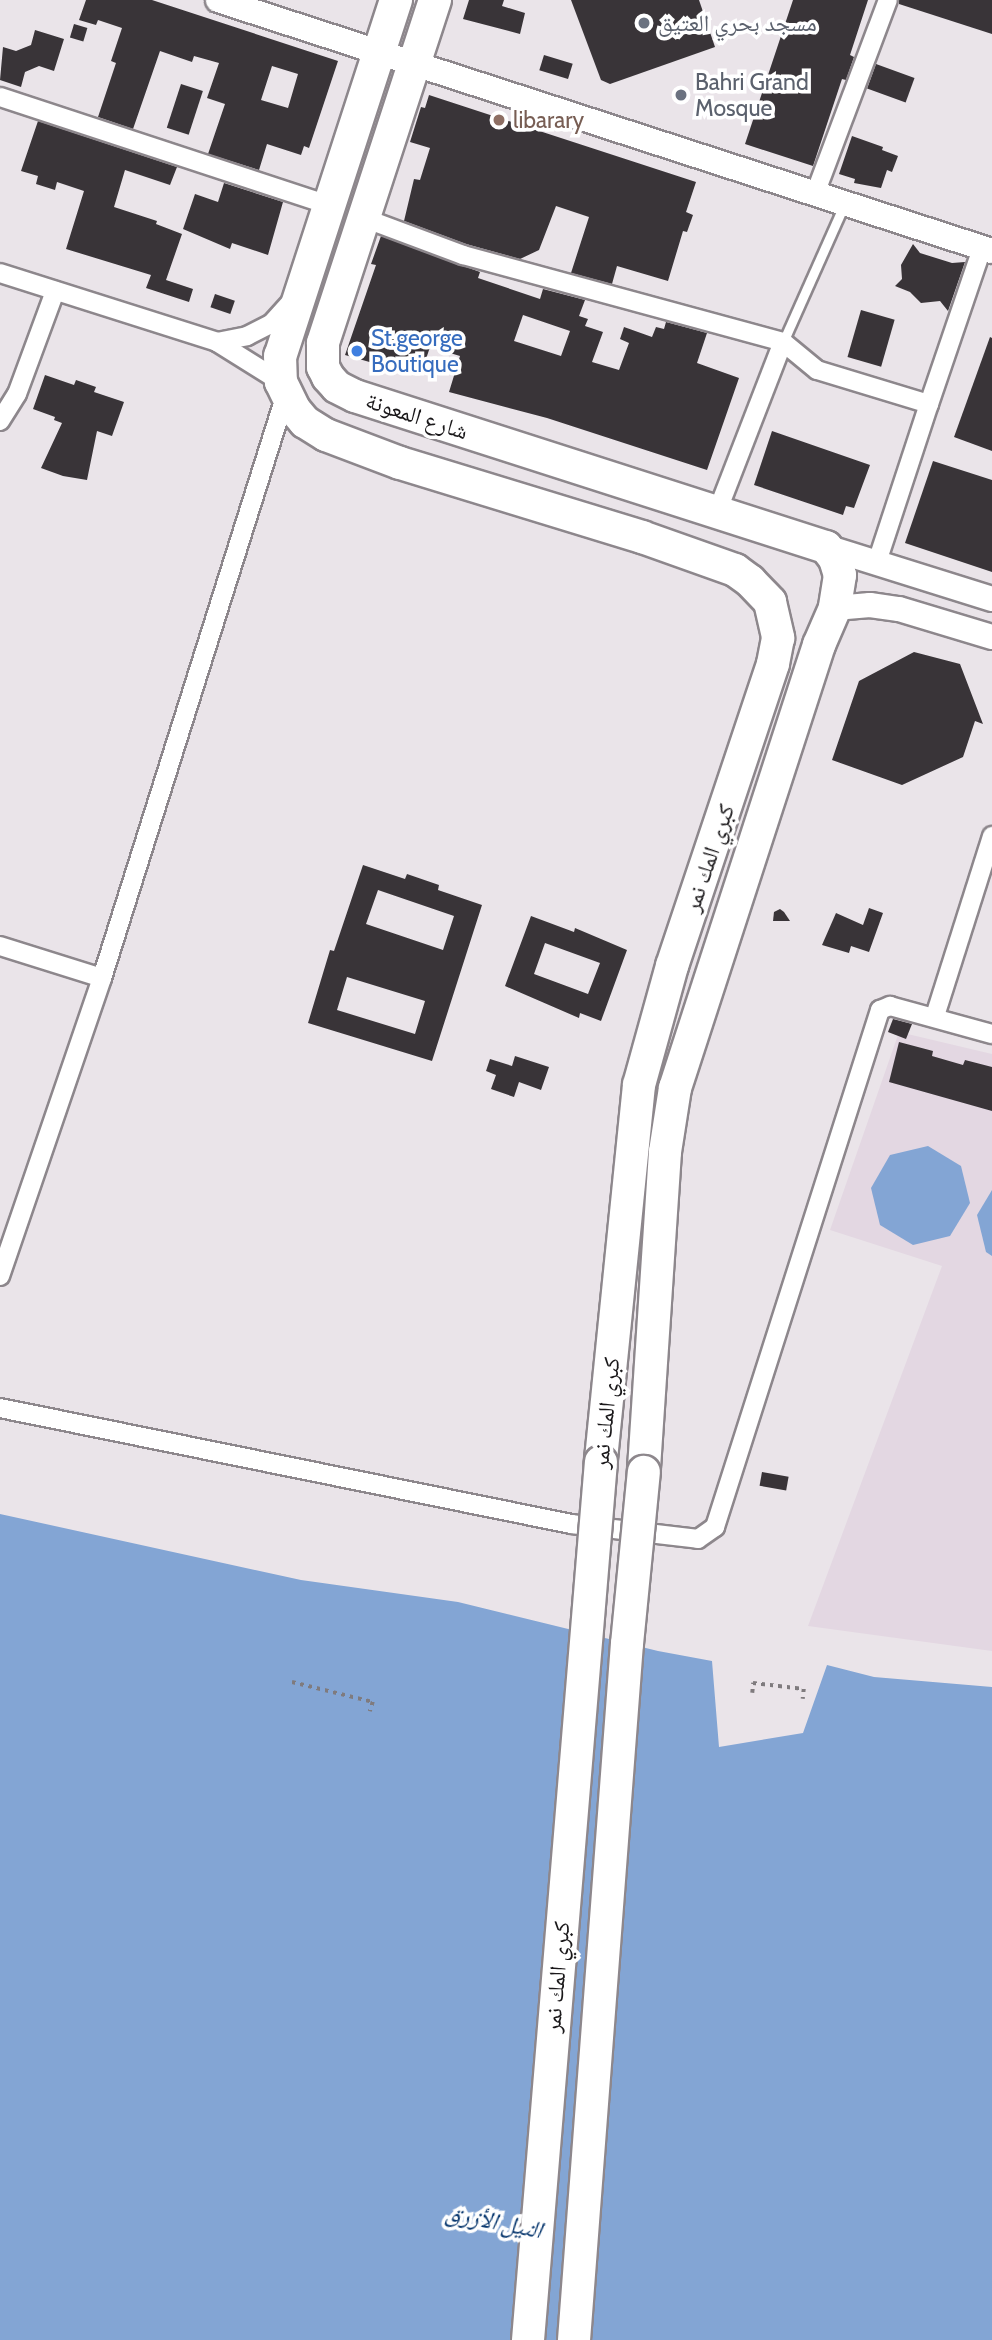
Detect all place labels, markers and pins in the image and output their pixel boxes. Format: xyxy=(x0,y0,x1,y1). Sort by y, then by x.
place label: مسجد بحري العتيق xyxy=(658,9,817,37)
marker: مسجد بحري العتيق xyxy=(636,15,652,31)
place label: Bahri Grand Mosque xyxy=(695,68,809,122)
marker: Bahri Grand Mosque xyxy=(673,87,689,103)
place label: libarary xyxy=(513,106,584,134)
marker: libarary xyxy=(491,112,507,128)
place label: St.george Boutique xyxy=(371,324,463,378)
marker: St.george Boutique xyxy=(349,343,365,359)

